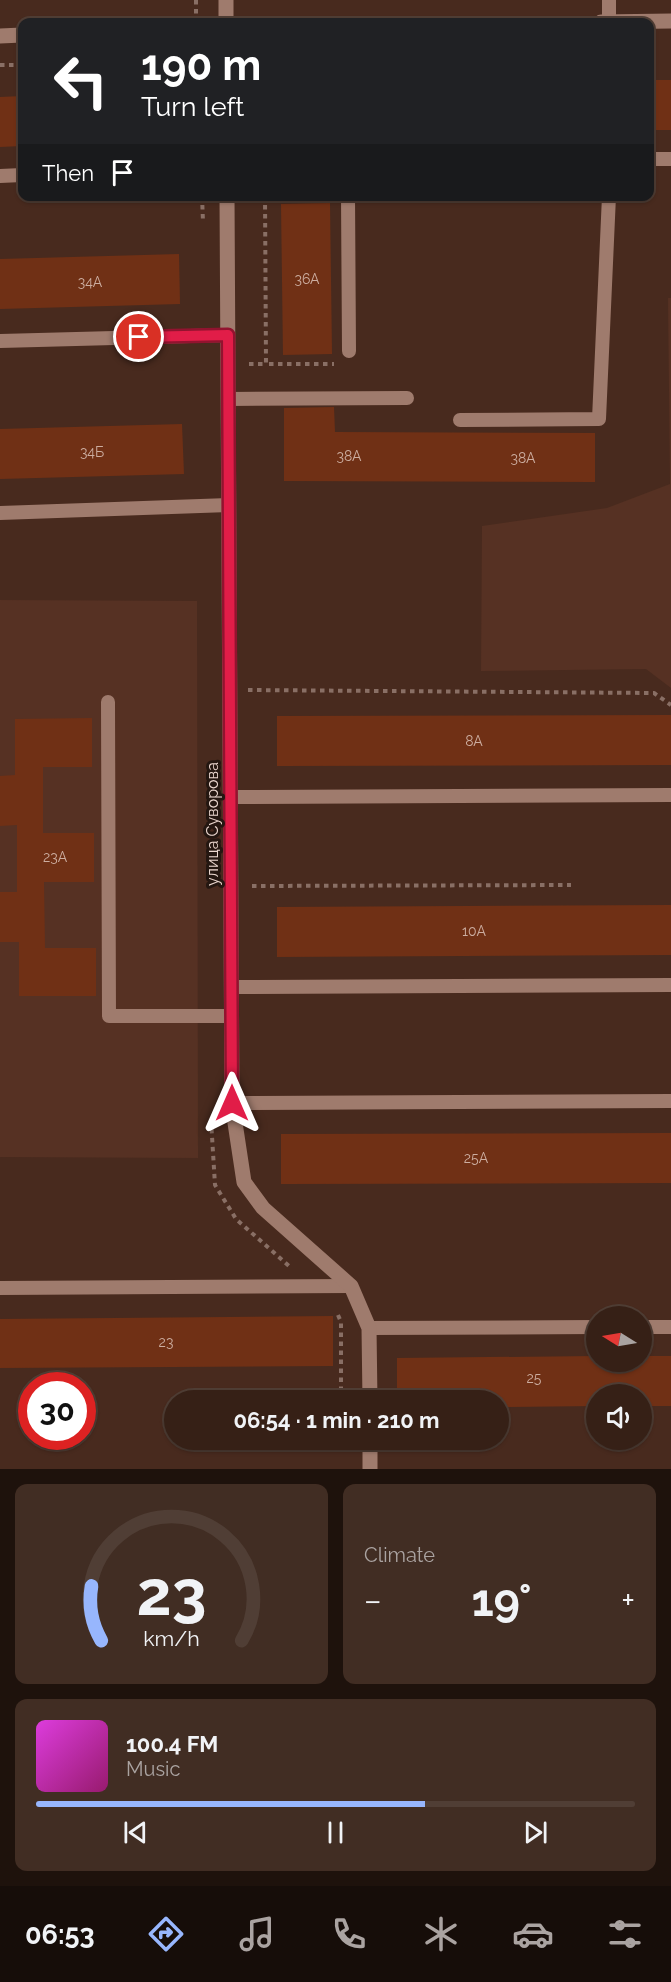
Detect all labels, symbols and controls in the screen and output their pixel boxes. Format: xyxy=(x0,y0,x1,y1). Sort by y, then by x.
text: 190 m xyxy=(141,41,261,90)
icon: left xyxy=(42,42,120,120)
text: Turn left xyxy=(141,91,244,122)
icon: arrive xyxy=(106,156,139,189)
text: Then xyxy=(42,160,94,186)
house number: 36А xyxy=(294,271,320,287)
house number: 34А xyxy=(78,274,103,290)
pin xyxy=(113,311,164,362)
icon: arrive xyxy=(122,320,155,353)
house number: 34Б xyxy=(80,444,104,460)
house number: 38А xyxy=(336,448,362,464)
house number: 38А xyxy=(510,450,536,466)
house number: 8А xyxy=(465,733,483,749)
street label: улица Суворова xyxy=(203,762,222,886)
house number: 23А xyxy=(43,849,68,865)
house number: 10А xyxy=(462,923,486,939)
position arrow xyxy=(200,1071,264,1135)
house number: 25А xyxy=(464,1150,489,1166)
north arrow xyxy=(586,1306,652,1372)
map controls xyxy=(586,1306,652,1450)
house number: 23 xyxy=(159,1334,173,1350)
house number: 25 xyxy=(527,1370,542,1386)
speed limit sign: 30 xyxy=(18,1372,96,1450)
button: sound xyxy=(586,1384,652,1450)
text: 06:54 · 1 min · 210 m xyxy=(233,1407,440,1433)
text: Climate xyxy=(364,1543,435,1567)
text: 23 xyxy=(136,1556,207,1630)
text: 19° xyxy=(471,1574,532,1627)
text: − xyxy=(364,1581,382,1620)
text: + xyxy=(621,1581,635,1620)
text: km/h xyxy=(143,1626,200,1651)
text: 100.4 FM xyxy=(126,1731,218,1757)
text: Music xyxy=(126,1757,180,1781)
icon: previous xyxy=(119,1816,152,1849)
icon: pause xyxy=(319,1816,352,1849)
icon: next xyxy=(519,1816,552,1849)
icon: directions xyxy=(145,1913,187,1955)
icon: music xyxy=(236,1913,278,1955)
icon: phone xyxy=(328,1913,370,1955)
icon: climate xyxy=(420,1913,462,1955)
icon: car xyxy=(512,1913,554,1955)
icon: filters xyxy=(604,1913,646,1955)
text: 06:53 xyxy=(25,1919,95,1950)

